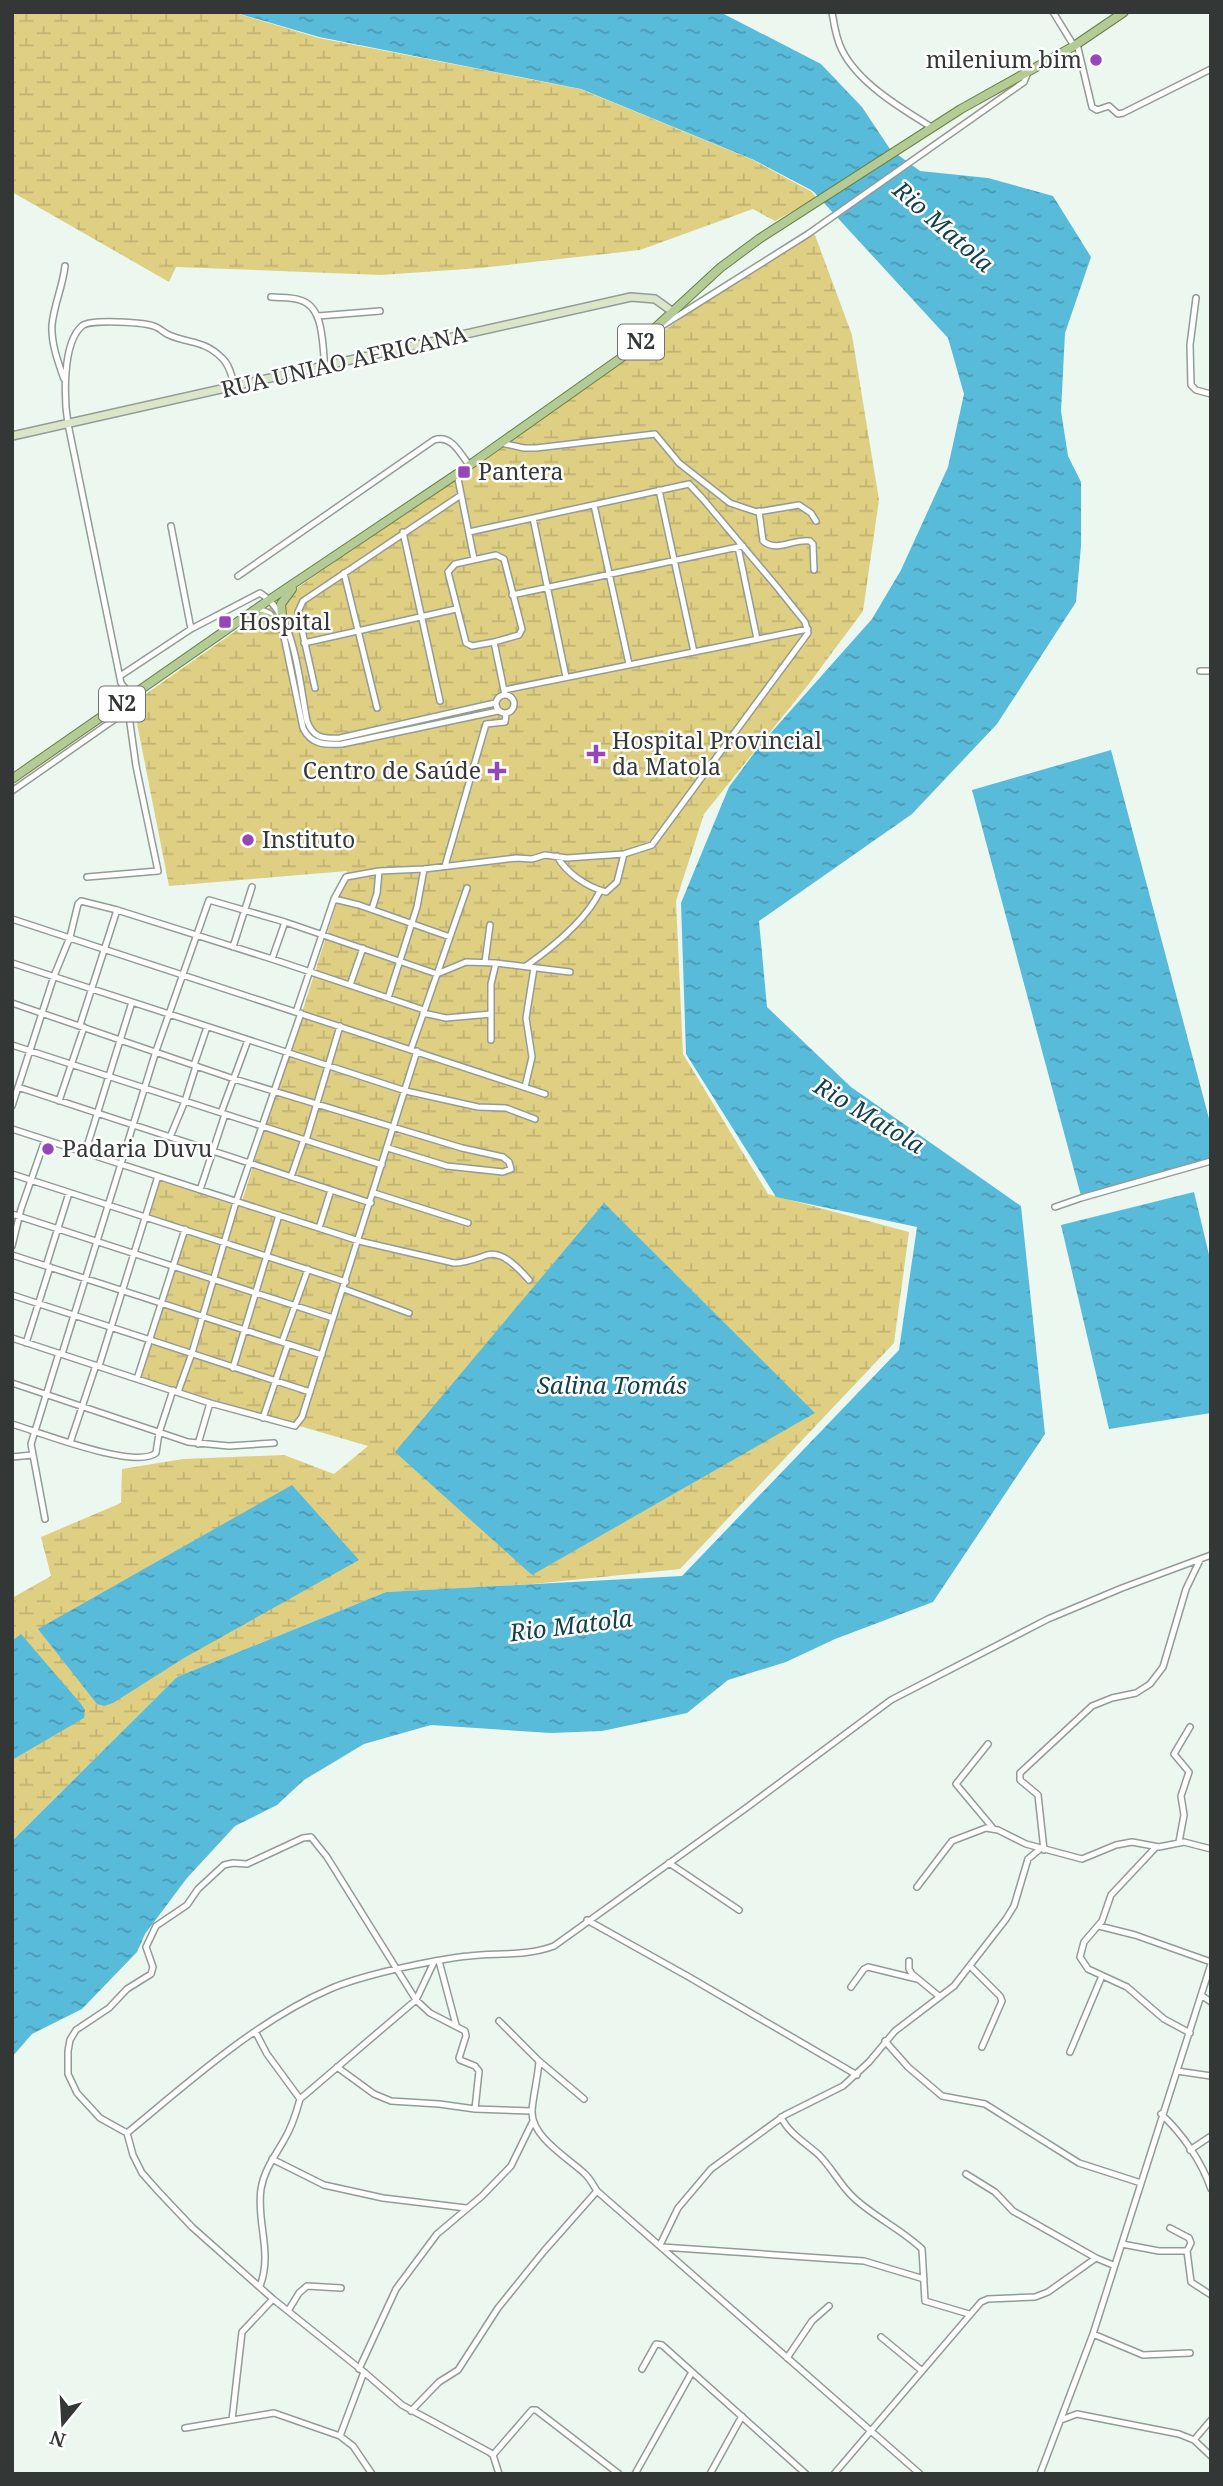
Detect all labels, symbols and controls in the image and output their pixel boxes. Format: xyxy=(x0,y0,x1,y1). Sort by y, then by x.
place label: milenium bim xyxy=(926,43,1082,75)
marker: milenium bim xyxy=(1088,52,1104,68)
water label: Rio Matola xyxy=(886,172,1001,279)
street label: RUA UNIAO AFRICANA xyxy=(218,317,471,405)
road number: N2 xyxy=(618,324,664,360)
place label: Pantera xyxy=(478,455,563,487)
marker: Pantera xyxy=(456,464,472,480)
place label: Hospital xyxy=(239,605,331,637)
marker: Hospital xyxy=(217,614,233,630)
road number: N2 xyxy=(99,686,145,722)
place label: Hospital Provincial da Matola xyxy=(612,724,822,782)
marker: Hospital Provincial da Matola xyxy=(586,744,606,764)
place label: Centro de Saúde xyxy=(303,754,481,786)
marker: Centro de Saúde xyxy=(487,761,507,781)
place label: Instituto xyxy=(262,823,355,855)
marker: Instituto xyxy=(240,832,256,848)
water label: Rio Matola xyxy=(808,1068,931,1161)
place label: Padaria Duvu xyxy=(62,1132,213,1164)
marker: Padaria Duvu xyxy=(40,1141,56,1157)
water label: Salina Tomás xyxy=(537,1368,687,1401)
water label: Rio Matola xyxy=(507,1601,634,1649)
north arrow xyxy=(28,2388,98,2458)
text: N xyxy=(47,2424,69,2454)

